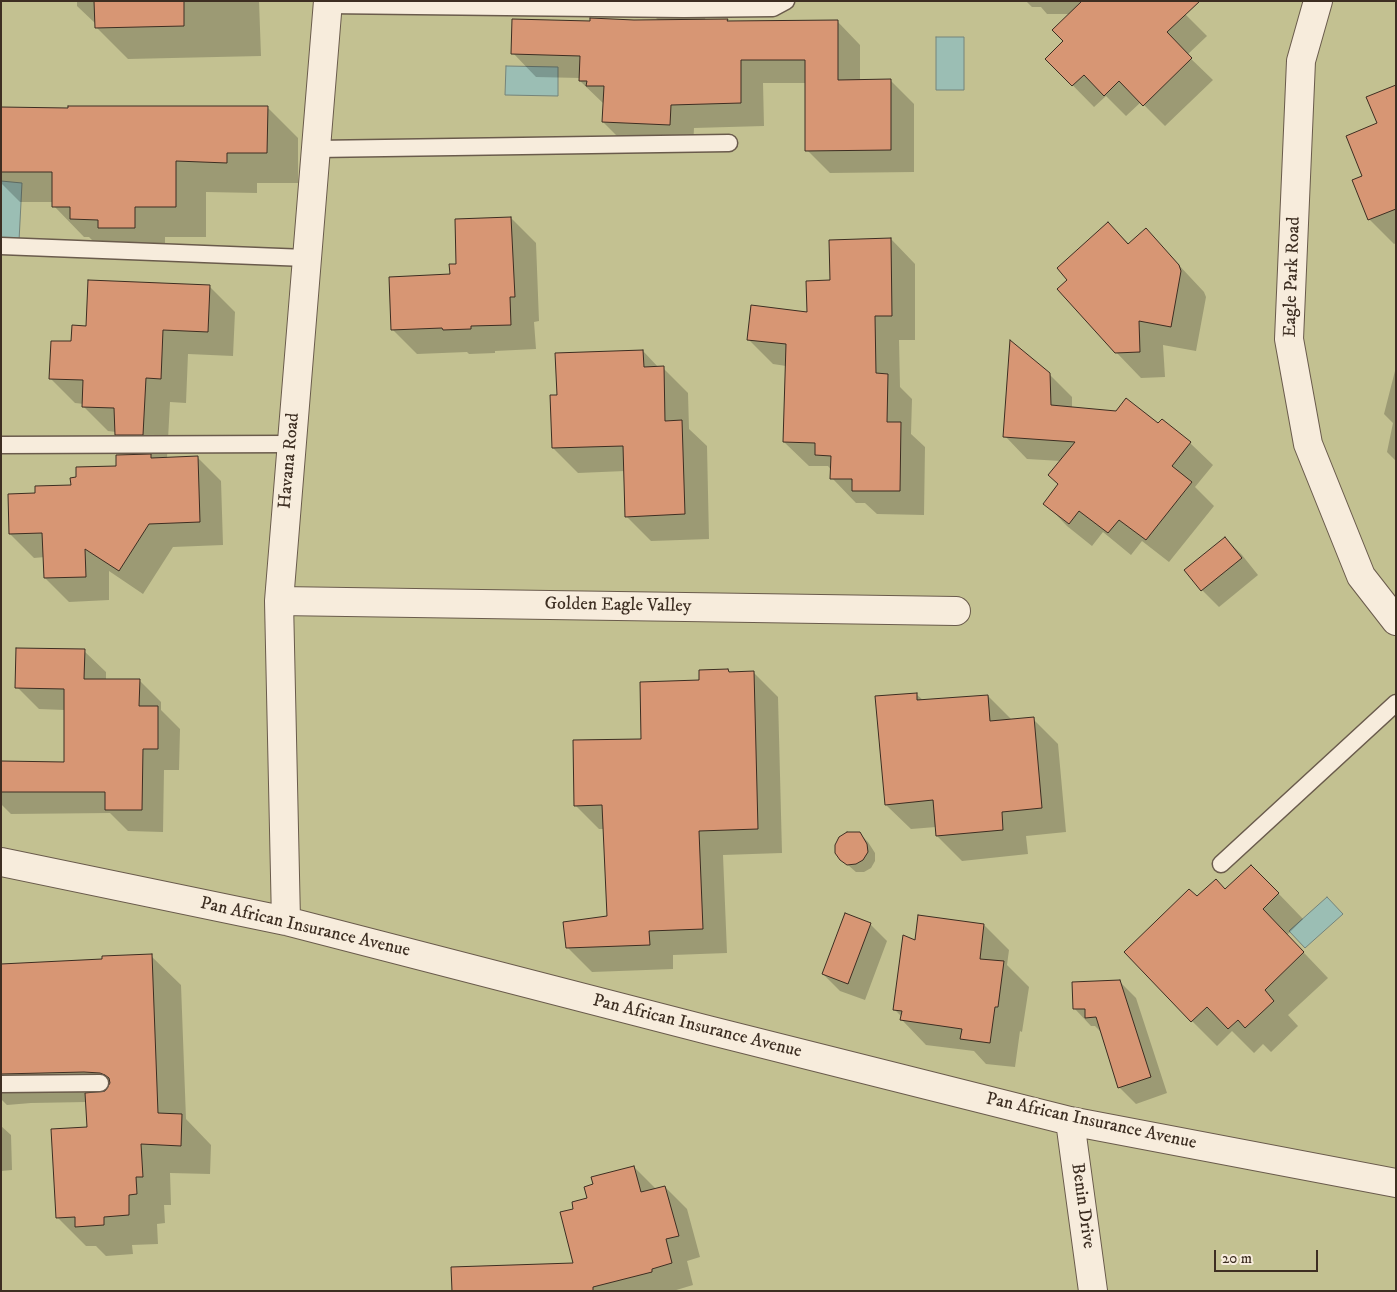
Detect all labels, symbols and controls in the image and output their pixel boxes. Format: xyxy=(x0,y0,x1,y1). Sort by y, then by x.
street label: Eagle Park Road xyxy=(1280,216,1306,338)
street label: Havana Road xyxy=(275,412,305,510)
street label: Golden Eagle Valley xyxy=(544,594,692,618)
street label: Pan African Insurance Avenue xyxy=(198,893,412,963)
street label: Pan African Insurance Avenue xyxy=(590,991,804,1063)
street label: Pan African Insurance Avenue xyxy=(984,1089,1198,1155)
street label: Benin Drive xyxy=(1065,1162,1099,1250)
scale bar xyxy=(1217,1240,1321,1272)
text: 20 m xyxy=(1222,1249,1252,1268)

